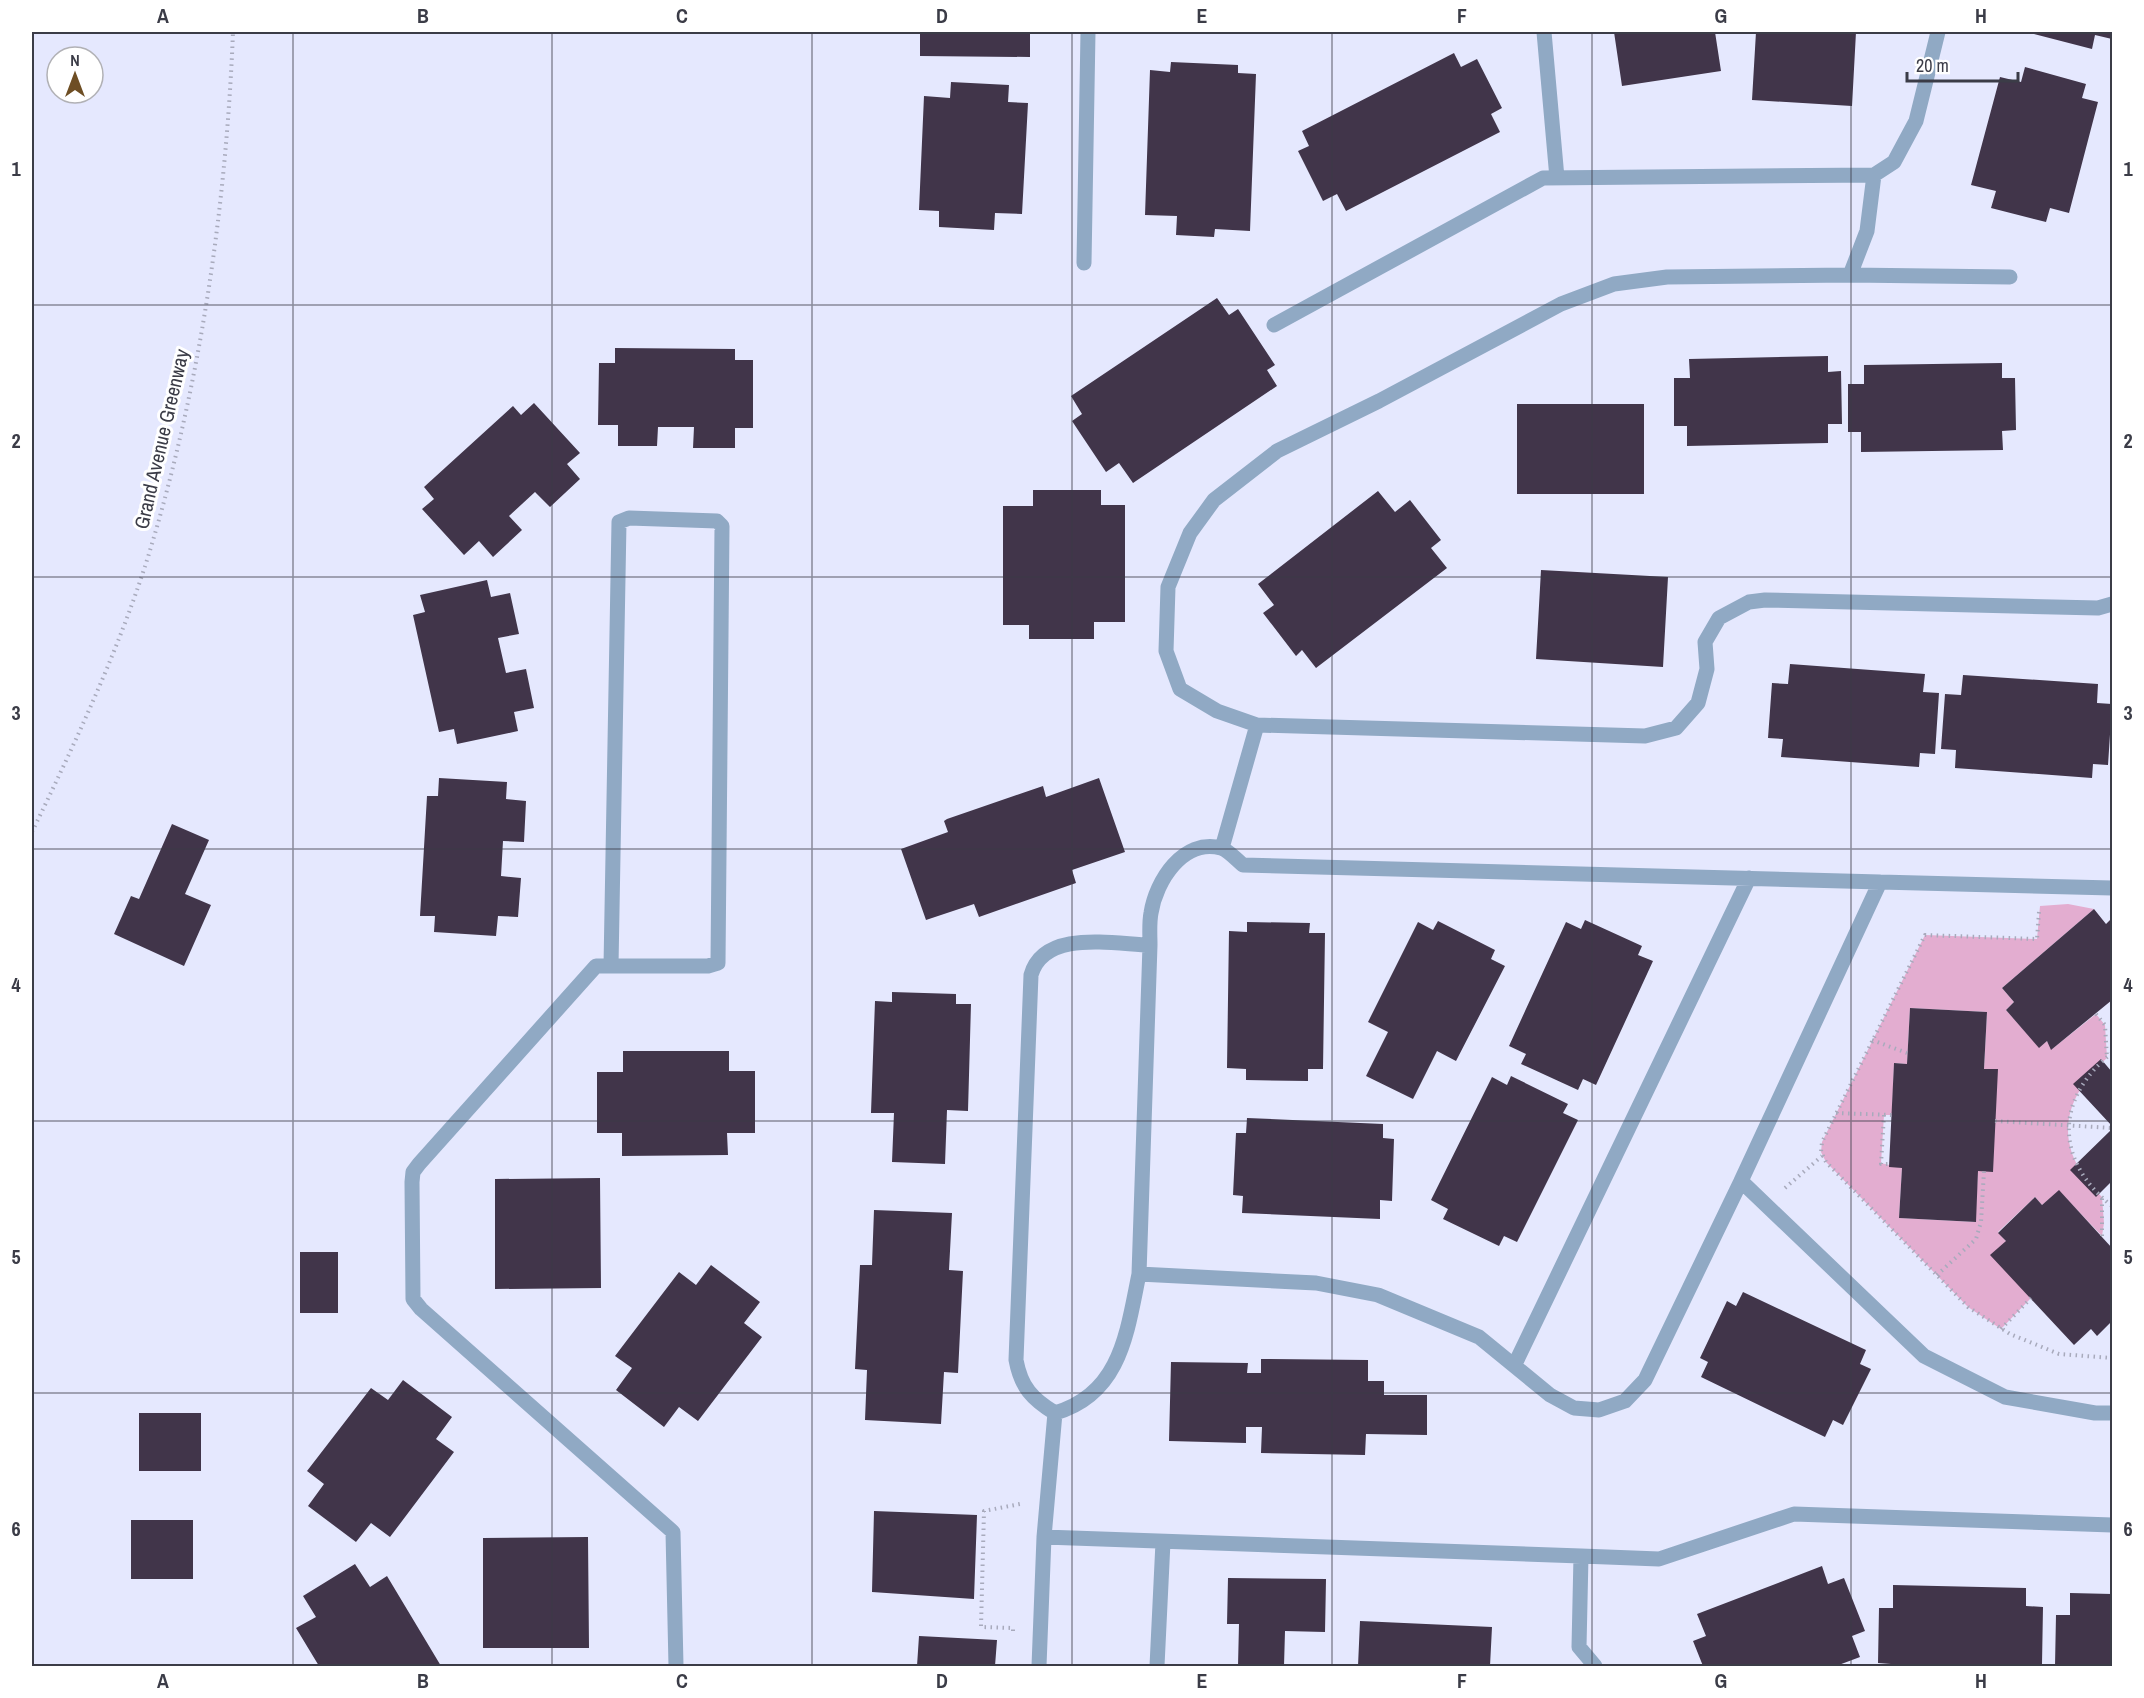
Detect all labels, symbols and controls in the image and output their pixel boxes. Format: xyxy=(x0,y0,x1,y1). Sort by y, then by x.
text: A xyxy=(157,2,169,29)
text: B xyxy=(417,2,429,29)
text: C xyxy=(676,2,688,29)
text: D xyxy=(936,2,948,29)
text: E xyxy=(1197,2,1208,29)
text: F xyxy=(1457,2,1467,29)
text: G xyxy=(1715,2,1727,29)
text: H xyxy=(1975,2,1987,29)
north arrow xyxy=(45,45,105,105)
scale bar xyxy=(1907,45,2018,83)
text: N xyxy=(70,49,80,71)
text: 20 m xyxy=(1916,53,1949,78)
text: 1 xyxy=(11,155,21,182)
text: 1 xyxy=(2123,155,2133,182)
street label: Grand Avenue Greenway xyxy=(127,346,195,532)
text: 2 xyxy=(11,427,21,454)
text: 2 xyxy=(2123,427,2133,454)
text: 3 xyxy=(11,699,21,726)
text: 3 xyxy=(2123,699,2133,726)
text: 4 xyxy=(11,971,21,998)
text: 4 xyxy=(2123,971,2133,998)
text: 5 xyxy=(11,1243,21,1270)
text: 5 xyxy=(2123,1243,2133,1270)
text: 6 xyxy=(11,1515,21,1542)
text: 6 xyxy=(2123,1515,2133,1542)
text: A xyxy=(157,1667,169,1694)
text: B xyxy=(417,1667,429,1694)
text: C xyxy=(676,1667,688,1694)
text: D xyxy=(936,1667,948,1694)
text: E xyxy=(1197,1667,1208,1694)
text: F xyxy=(1457,1667,1467,1694)
text: G xyxy=(1715,1667,1727,1694)
text: H xyxy=(1975,1667,1987,1694)

